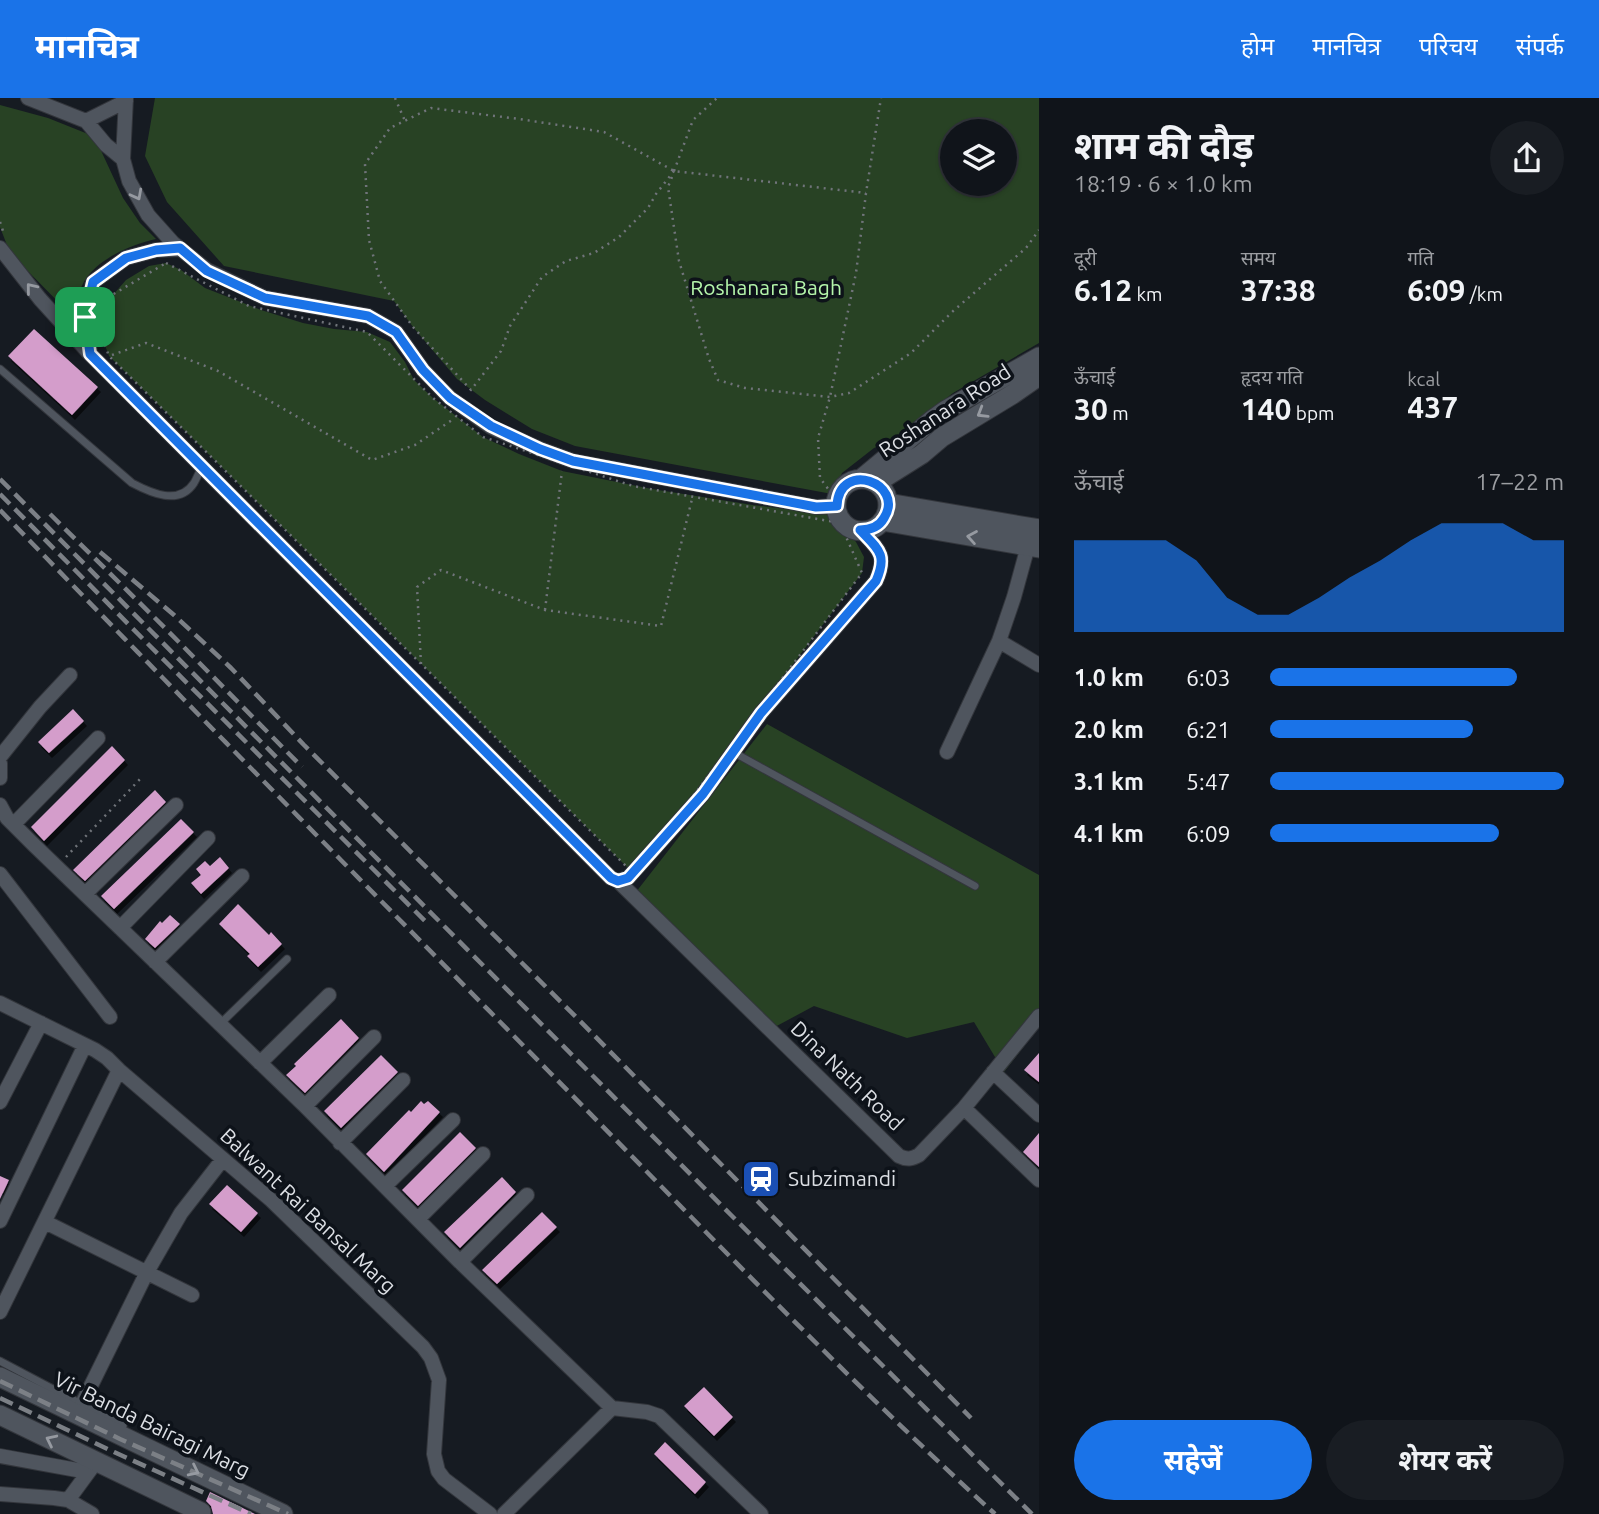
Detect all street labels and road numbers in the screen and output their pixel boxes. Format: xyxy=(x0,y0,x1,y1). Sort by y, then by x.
street label: Roshanara Road xyxy=(874,359,1015,462)
street label: Dina Nath Road xyxy=(787,1016,909,1135)
street label: Balwant Rai Bansal Marg xyxy=(216,1123,401,1298)
street label: Vir Banda Bairagi Marg xyxy=(51,1366,254,1482)

